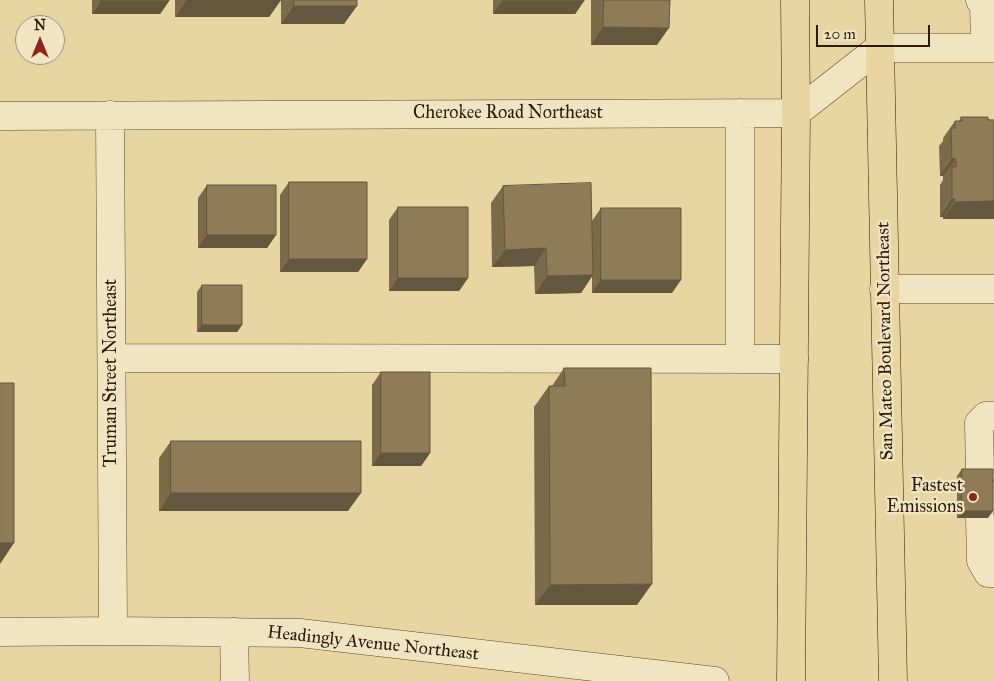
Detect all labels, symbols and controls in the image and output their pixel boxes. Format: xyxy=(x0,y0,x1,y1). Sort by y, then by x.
north arrow xyxy=(15,15,65,65)
scale bar xyxy=(819,15,933,47)
text: N xyxy=(34,17,46,34)
text: 20 m xyxy=(824,25,856,43)
street label: Cherokee Road Northeast xyxy=(413,103,603,125)
street label: San Mateo Boulevard Northeast xyxy=(873,222,899,460)
street label: Truman Street Northeast xyxy=(101,279,123,467)
place label: Fastest Emissions xyxy=(887,476,963,518)
marker: Fastest Emissions xyxy=(967,491,979,503)
street label: Headingly Avenue Northeast xyxy=(266,622,480,666)

